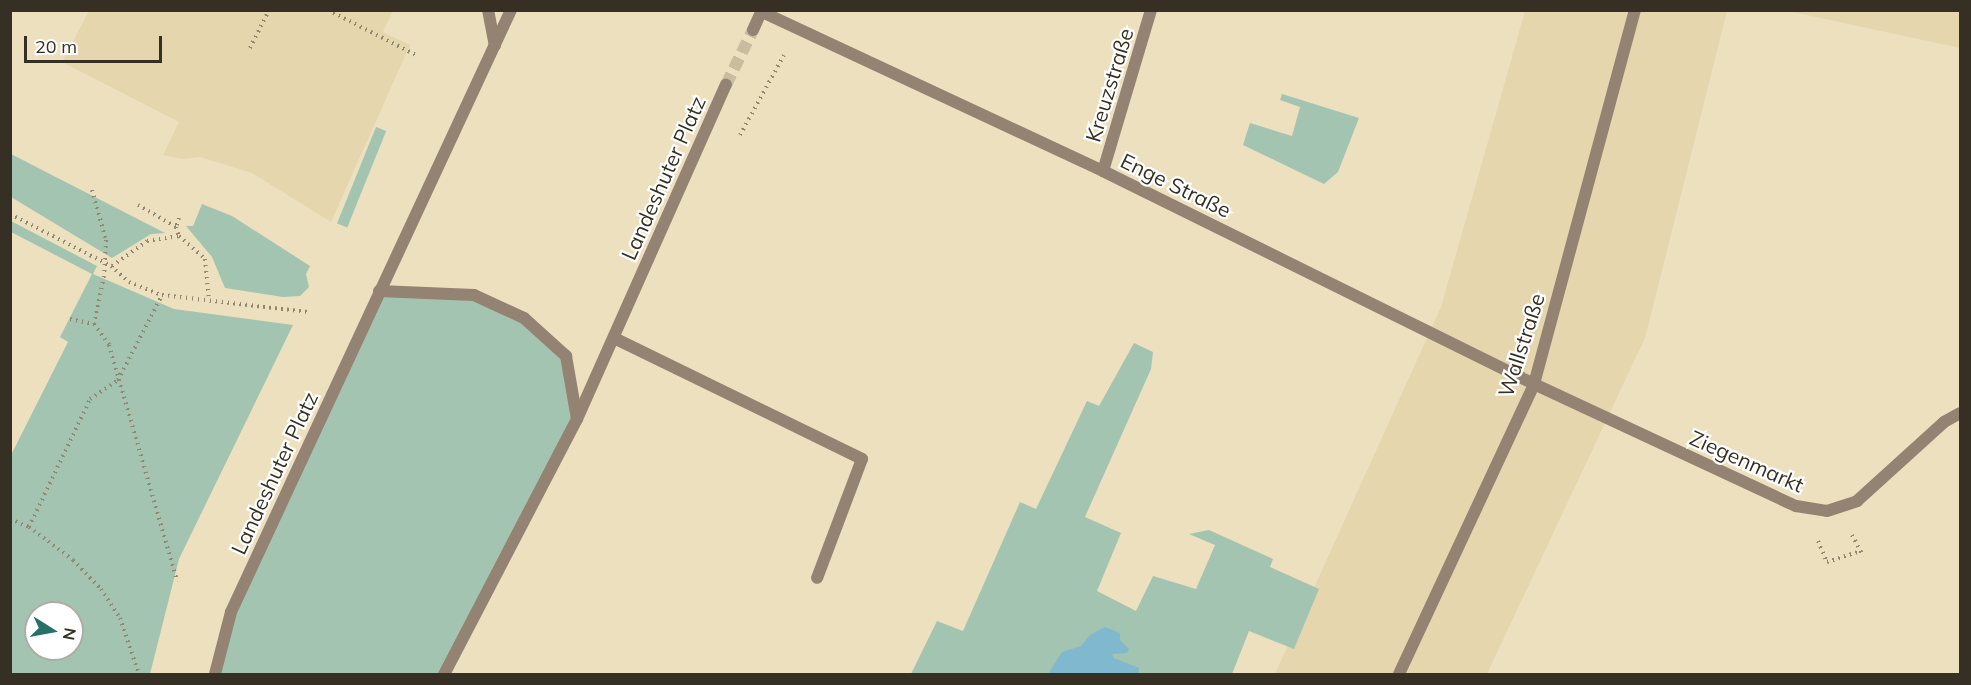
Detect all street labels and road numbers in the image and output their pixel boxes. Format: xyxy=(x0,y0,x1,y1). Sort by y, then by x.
street label: Kreuzstraße xyxy=(1080,25,1138,145)
street label: Landeshuter Platz xyxy=(616,92,710,264)
street label: Enge Straße xyxy=(1117,147,1235,223)
street label: Wallstraße xyxy=(1492,290,1550,400)
street label: Landeshuter Platz xyxy=(225,388,323,558)
street label: Ziegenmarkt xyxy=(1686,425,1808,497)

